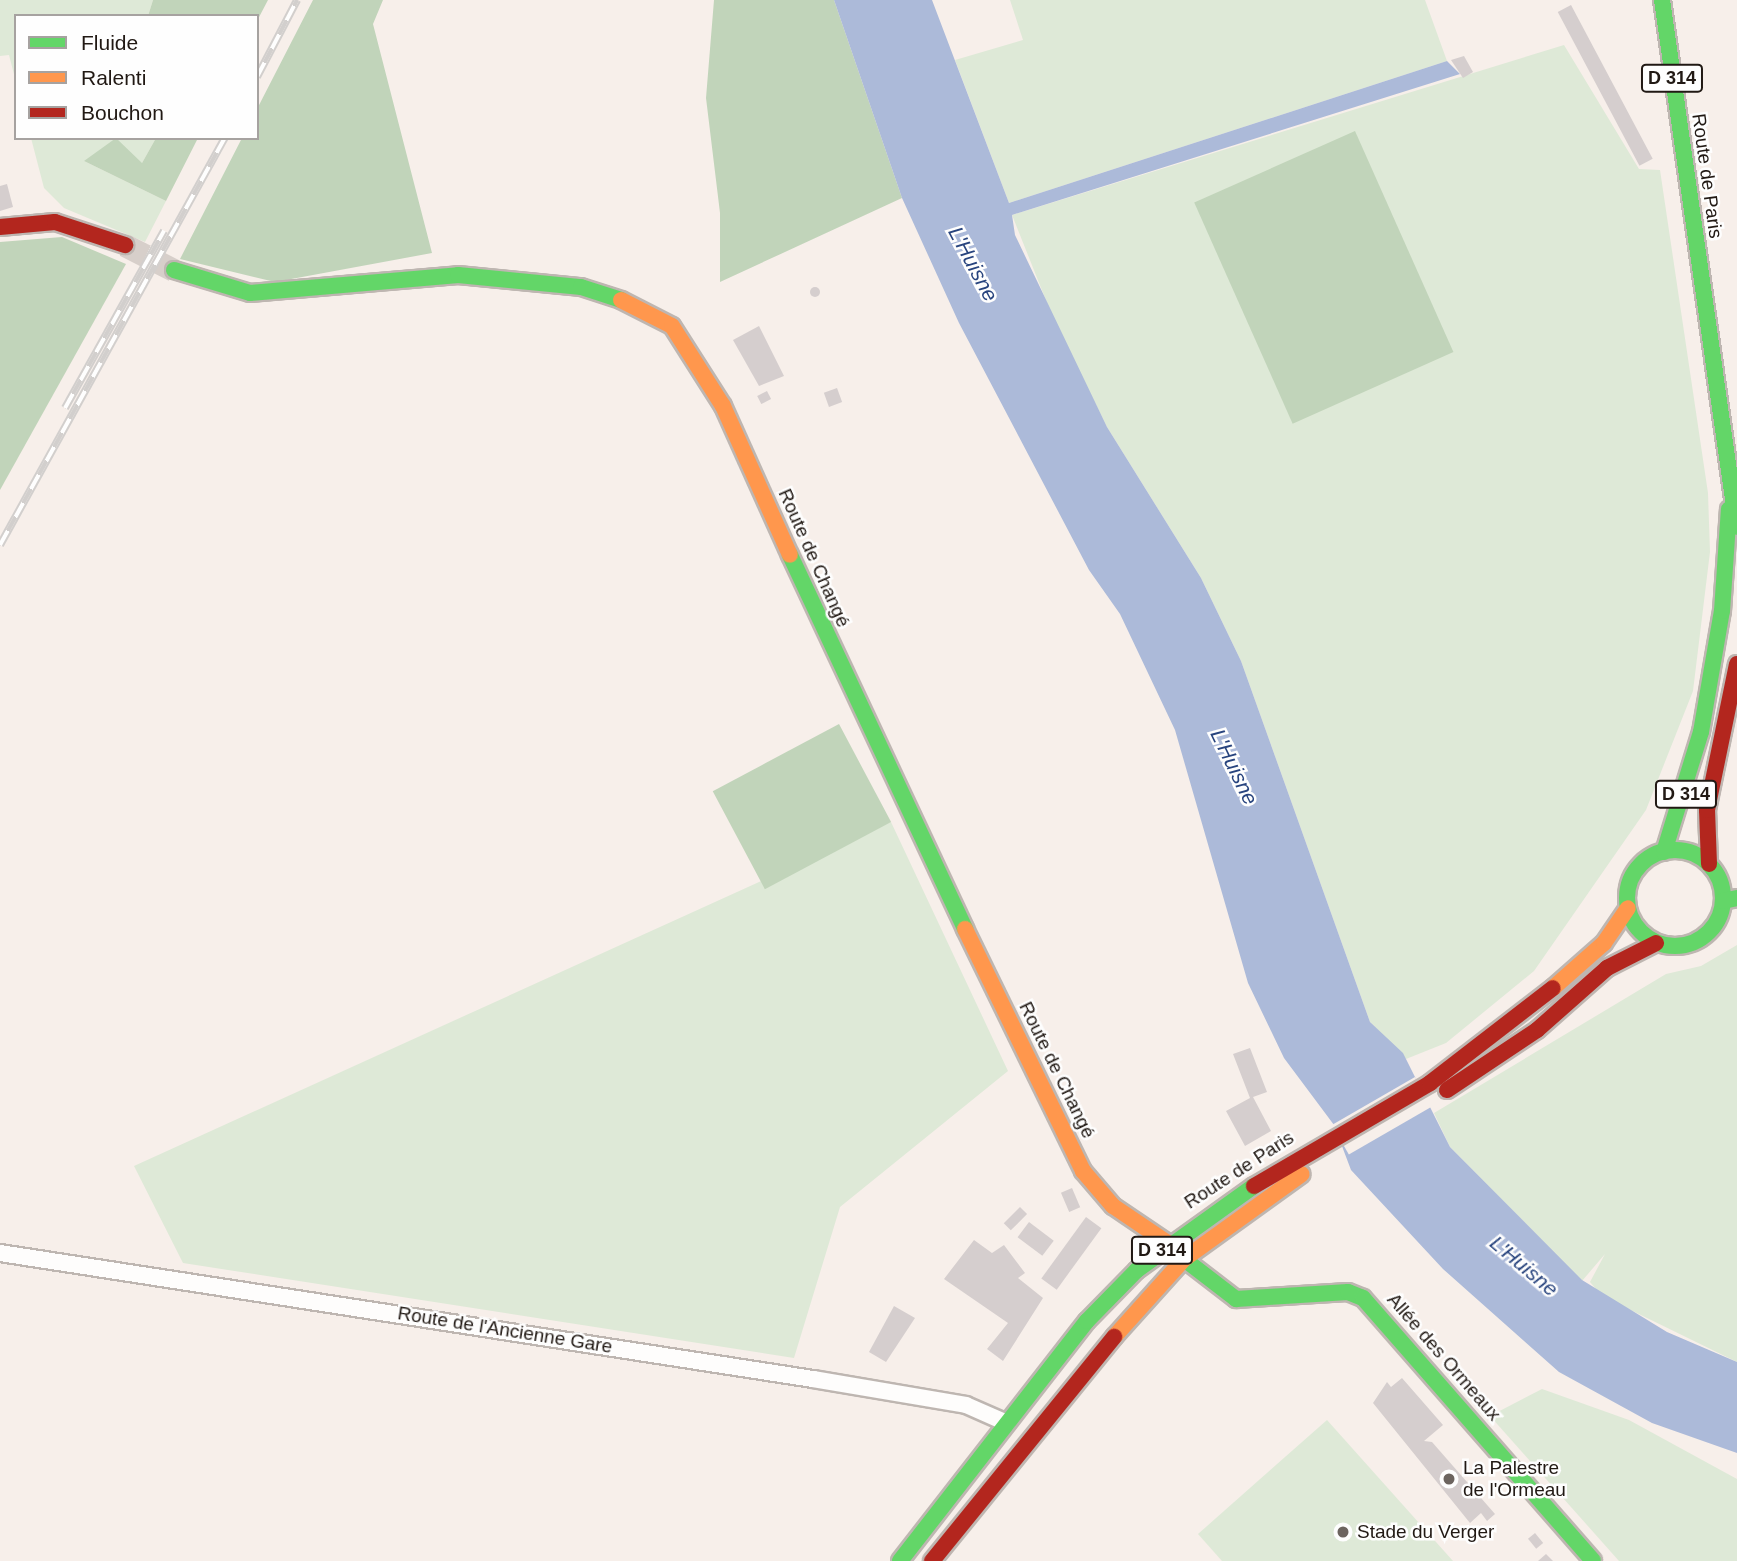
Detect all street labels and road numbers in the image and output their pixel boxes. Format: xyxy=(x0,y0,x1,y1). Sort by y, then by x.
road number: D 314 xyxy=(1640,64,1704,92)
street label: Route de Paris xyxy=(1687,112,1727,240)
street label: Route de Changé xyxy=(773,485,855,631)
road number: D 314 xyxy=(1654,780,1718,808)
street label: Route de Changé xyxy=(1014,998,1100,1142)
street label: Route de Paris xyxy=(1180,1126,1298,1214)
road number: D 314 xyxy=(1130,1236,1194,1265)
street label: Allée des Ormeaux xyxy=(1382,1289,1506,1425)
street label: Route de l'Ancienne Gare xyxy=(396,1302,614,1358)

